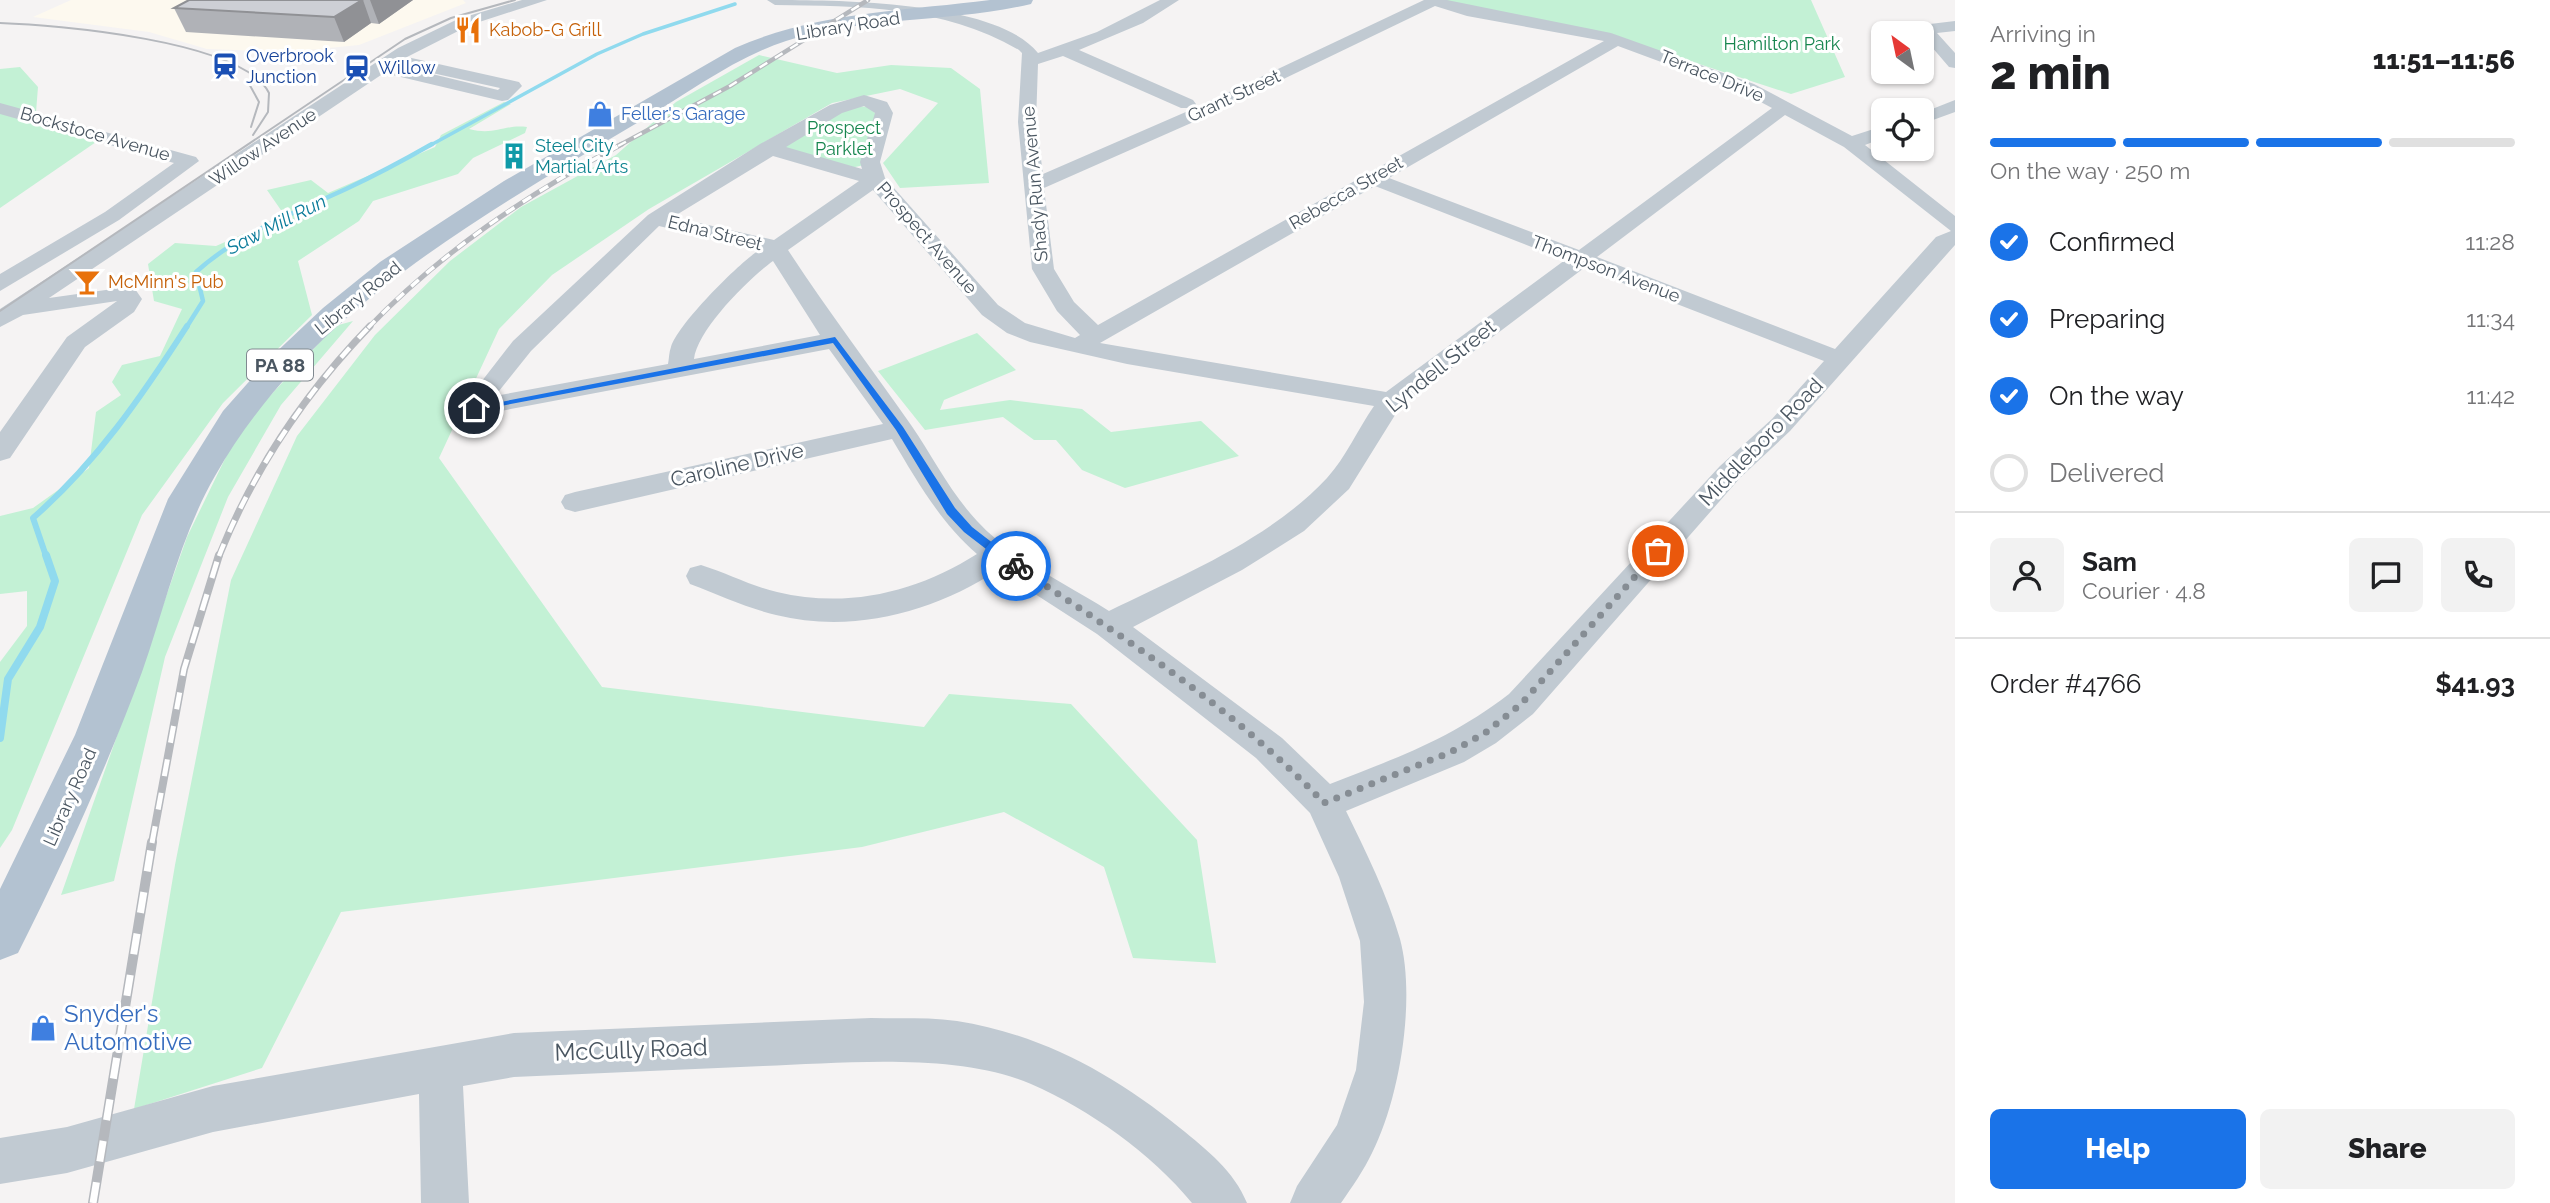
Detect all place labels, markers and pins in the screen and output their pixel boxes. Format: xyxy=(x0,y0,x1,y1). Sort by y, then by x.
restaurant icon: Kabob-G Grill xyxy=(453,15,483,45)
place label: Kabob-G Grill xyxy=(489,19,601,40)
place label: Overbrook Junction xyxy=(246,45,334,87)
station icon: Overbrook Junction xyxy=(210,51,240,81)
station icon: Willow xyxy=(342,53,372,83)
place label: Willow xyxy=(378,57,436,78)
shop icon: Feller's Garage xyxy=(585,99,615,129)
place label: Feller's Garage xyxy=(621,103,746,124)
place label: Steel City Martial Arts xyxy=(535,135,628,177)
building icon: Steel City Martial Arts xyxy=(499,141,529,171)
bar icon: McMinn's Pub xyxy=(72,267,102,297)
place label: McMinn's Pub xyxy=(108,271,224,292)
pin xyxy=(444,378,504,438)
pin xyxy=(1628,521,1688,581)
place label: Snyder's Automotive xyxy=(64,999,192,1056)
shop icon: Snyder's Automotive xyxy=(28,1013,58,1043)

